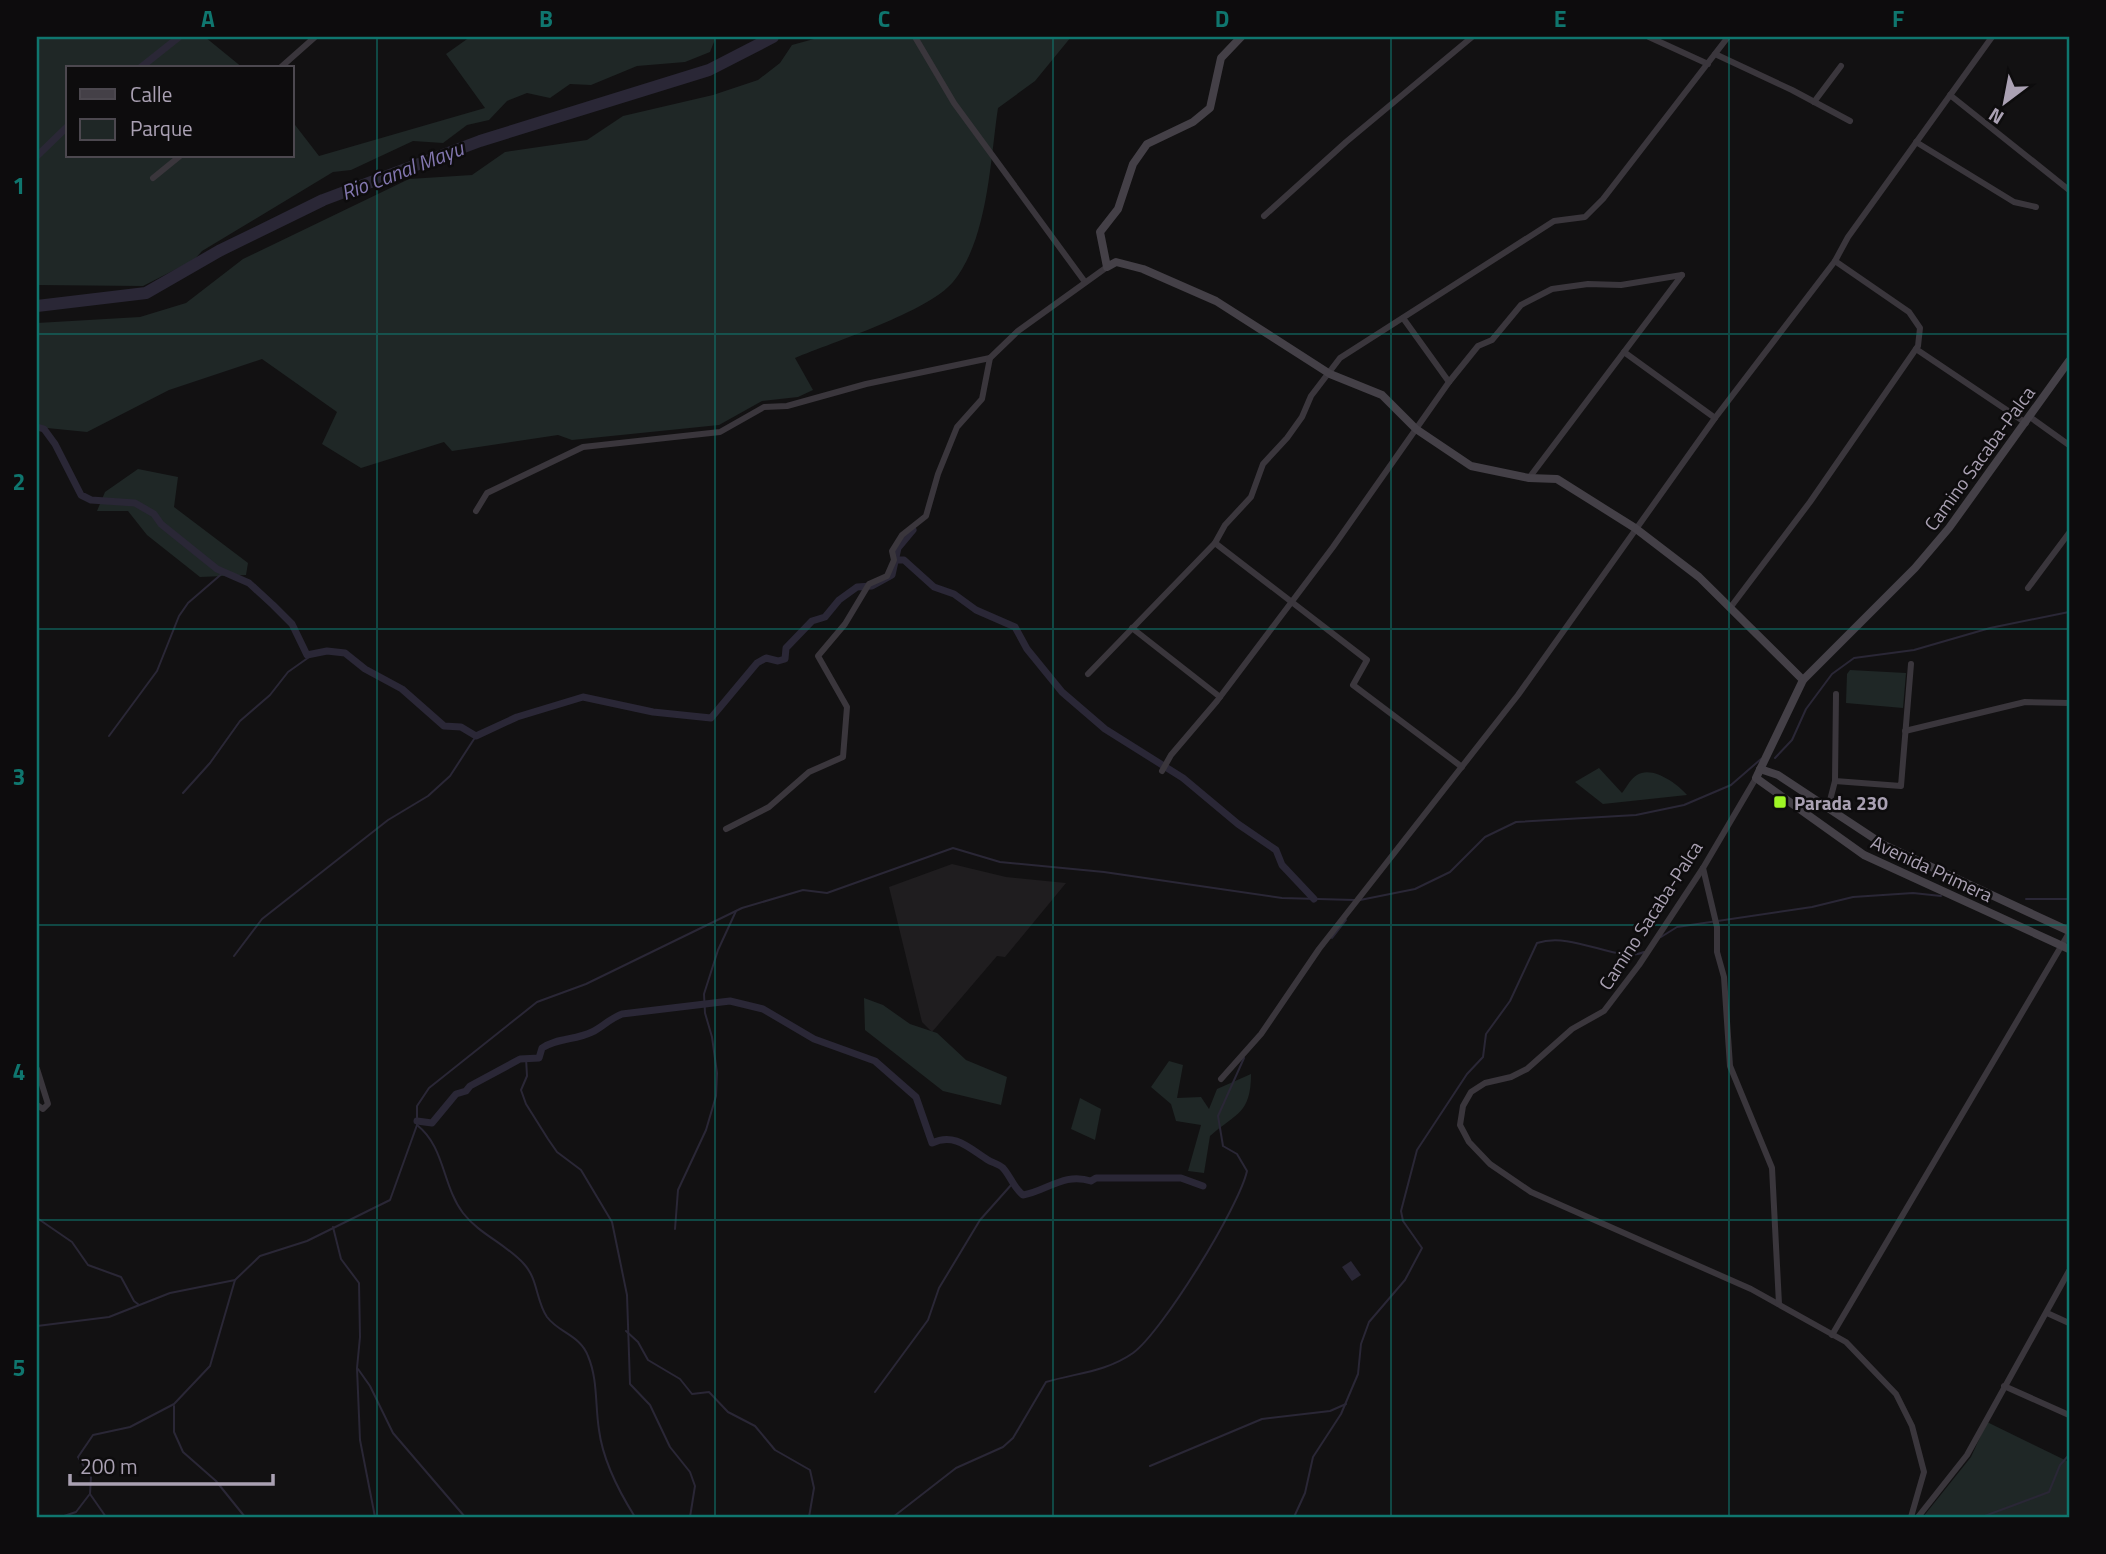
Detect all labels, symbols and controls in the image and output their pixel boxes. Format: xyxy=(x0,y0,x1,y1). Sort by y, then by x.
text: A xyxy=(201,1,215,36)
text: B xyxy=(539,1,553,36)
text: C xyxy=(878,1,890,36)
text: D xyxy=(1215,1,1229,36)
text: E xyxy=(1554,1,1566,36)
text: F xyxy=(1892,1,1904,36)
legend xyxy=(66,66,294,158)
north arrow xyxy=(1969,66,2039,136)
text: Calle xyxy=(130,78,172,110)
text: N xyxy=(1982,101,2009,133)
text: Parque xyxy=(130,112,193,144)
water label: Rio Canal Mayu xyxy=(336,131,469,208)
text: 1 xyxy=(13,168,25,203)
street label: Camino Sacaba-Palca xyxy=(1917,379,2042,536)
text: 2 xyxy=(13,464,25,499)
text: 3 xyxy=(13,759,25,794)
place label: Parada 230 xyxy=(1794,788,1888,817)
marker: Parada 230 xyxy=(1772,794,1788,810)
street label: Avenida Primera xyxy=(1866,827,1998,909)
street label: Camino Sacaba-Palca xyxy=(1591,834,1709,995)
text: 4 xyxy=(13,1054,25,1089)
text: 5 xyxy=(13,1350,25,1385)
scale bar xyxy=(70,1442,273,1486)
text: 200 m xyxy=(80,1450,137,1482)

